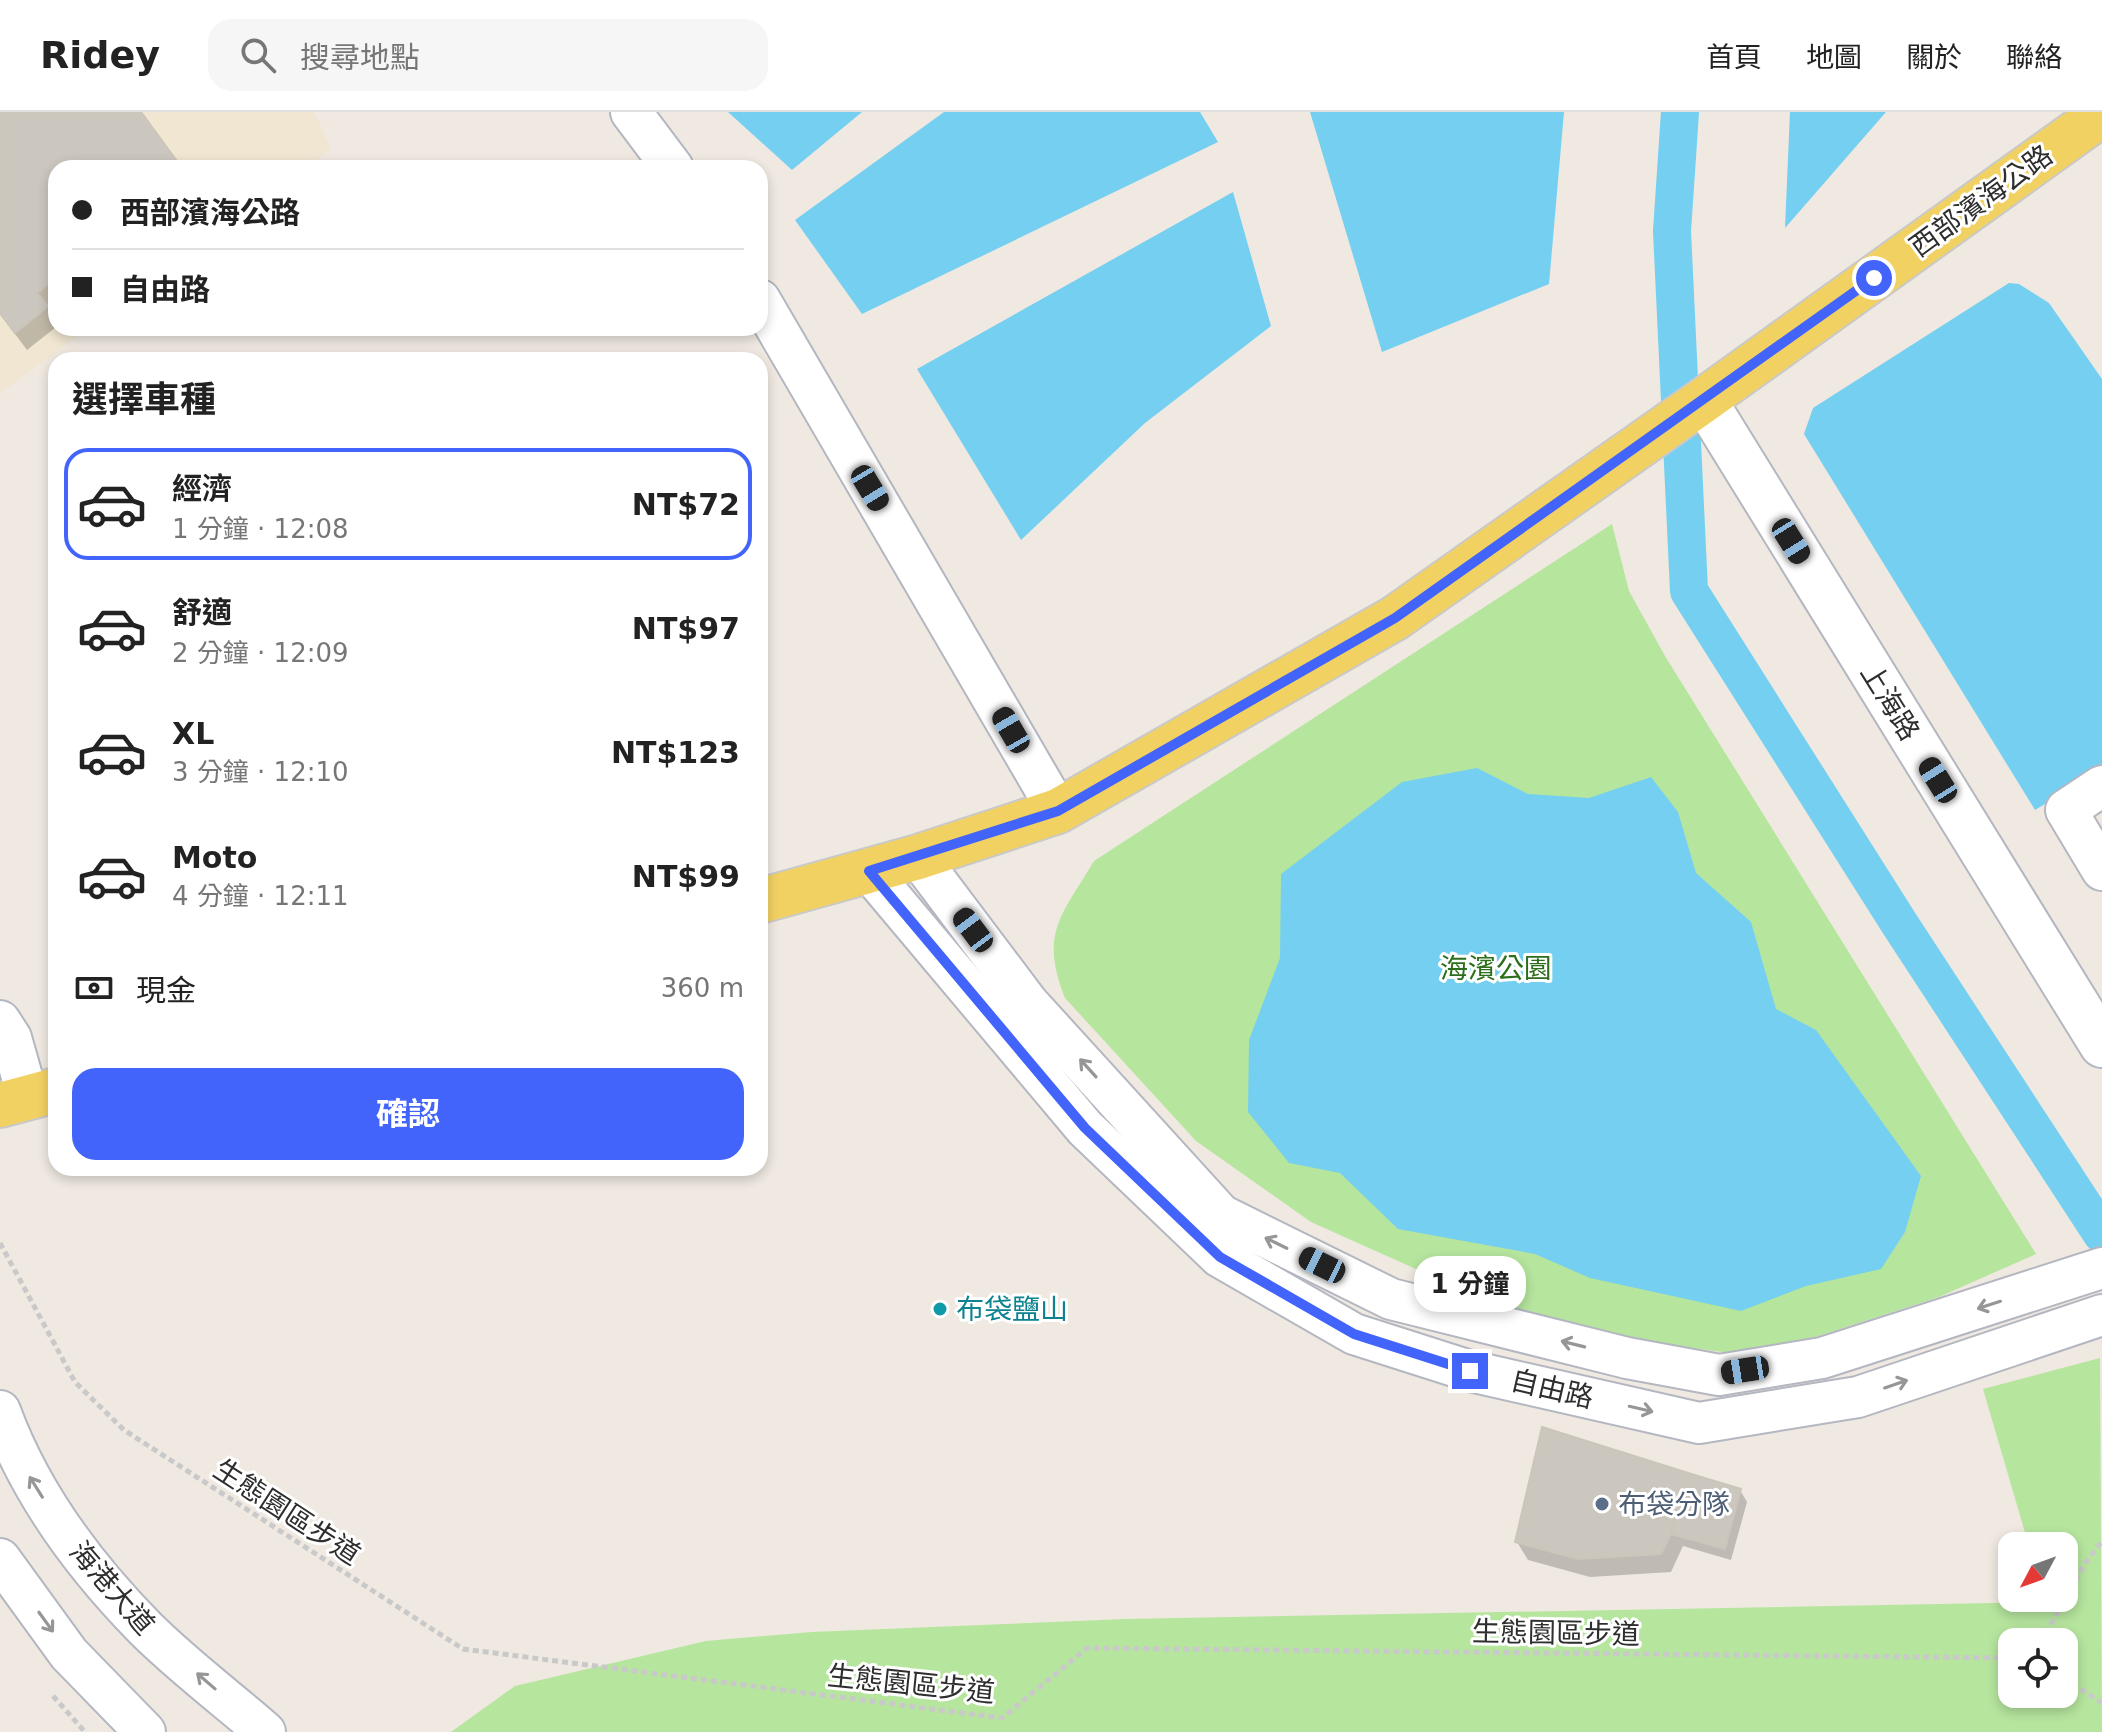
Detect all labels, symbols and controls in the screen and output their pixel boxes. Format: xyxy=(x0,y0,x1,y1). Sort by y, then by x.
search box xyxy=(208,19,768,91)
text: Ridey xyxy=(40,33,160,77)
icon: search xyxy=(236,33,280,77)
text: 搜尋地點 xyxy=(300,40,420,75)
text: 首頁 xyxy=(1706,41,1762,74)
text: 地圖 xyxy=(1806,41,1862,74)
text: 關於 xyxy=(1906,41,1962,74)
text: 聯絡 xyxy=(2006,41,2062,74)
street label: 西部濱海公路 xyxy=(1903,138,2059,264)
text: 西部濱海公路 xyxy=(120,195,300,230)
route start xyxy=(1856,260,1892,296)
text: 自由路 xyxy=(120,272,210,307)
text: 選擇車種 xyxy=(72,379,216,420)
car xyxy=(847,461,893,515)
icon: car xyxy=(76,468,148,540)
text: 經濟 xyxy=(172,471,232,506)
text: NT$72 xyxy=(632,487,740,522)
text: 1 分鐘 · 12:08 xyxy=(172,514,349,544)
car xyxy=(1768,514,1814,568)
icon: car xyxy=(76,592,148,664)
text: 舒適 xyxy=(172,595,232,630)
text: NT$97 xyxy=(632,611,740,646)
text: 2 分鐘 · 12:09 xyxy=(172,638,349,668)
street label: 上海路 xyxy=(1854,658,1926,746)
car xyxy=(989,703,1033,757)
icon: car xyxy=(76,716,148,788)
text: XL xyxy=(172,716,214,751)
text: NT$123 xyxy=(611,735,740,770)
car xyxy=(1915,753,1961,807)
text: 3 分鐘 · 12:10 xyxy=(172,757,349,787)
icon: car xyxy=(76,840,148,912)
text: Moto xyxy=(172,840,257,875)
text: NT$99 xyxy=(632,859,740,894)
text: 4 分鐘 · 12:11 xyxy=(172,881,349,911)
car xyxy=(949,904,997,956)
park label: 海濱公園 xyxy=(1440,952,1552,985)
icon: cash xyxy=(72,966,116,1010)
text: 現金 xyxy=(136,973,196,1008)
text: 360 m xyxy=(661,973,744,1003)
one-way arrow xyxy=(1079,1059,1097,1079)
button: 確認 xyxy=(72,1068,744,1160)
one-way arrow xyxy=(1265,1234,1288,1249)
car xyxy=(1295,1244,1349,1286)
callout: 1 分鐘 xyxy=(1414,1255,1526,1311)
text: 1 分鐘 xyxy=(1430,1269,1510,1299)
place label: 布袋鹽山 xyxy=(956,1293,1068,1326)
one-way arrow xyxy=(1976,1298,2002,1313)
marker: 布袋鹽山 xyxy=(931,1300,949,1318)
one-way arrow xyxy=(1561,1336,1587,1351)
route end xyxy=(1452,1353,1488,1389)
car xyxy=(1719,1354,1771,1386)
street label: 自由路 xyxy=(1507,1363,1597,1415)
one-way arrow xyxy=(1883,1376,1908,1391)
one-way arrow xyxy=(1628,1403,1654,1418)
street label: 生態園區步道 xyxy=(208,1452,366,1572)
one-way arrow xyxy=(28,1476,44,1499)
place label: 布袋分隊 xyxy=(1618,1488,1730,1521)
marker: 布袋分隊 xyxy=(1593,1495,1611,1513)
north arrow xyxy=(1998,1532,2078,1612)
map controls xyxy=(1998,1532,2078,1708)
street label: 海港大道 xyxy=(63,1535,161,1641)
one-way arrow xyxy=(38,1610,54,1632)
street label: 生態園區步道 xyxy=(1472,1615,1640,1651)
button: locate xyxy=(1998,1628,2078,1708)
street label: 生態園區步道 xyxy=(826,1659,996,1709)
one-way arrow xyxy=(197,1672,217,1690)

